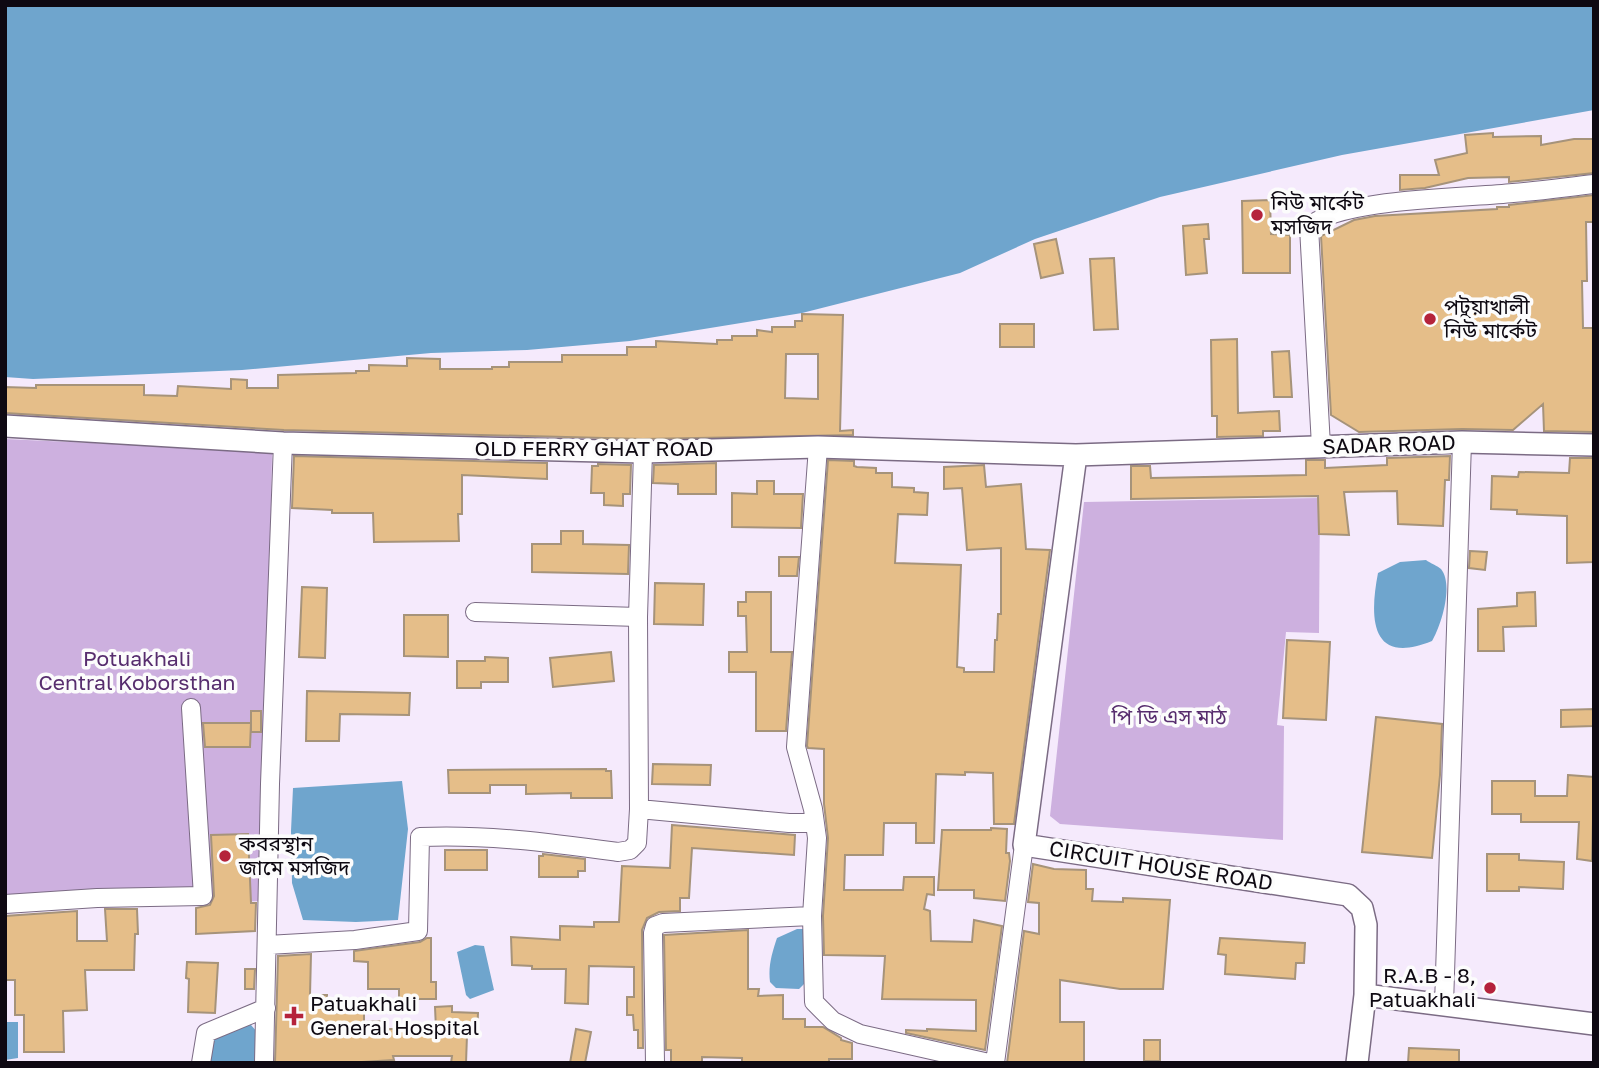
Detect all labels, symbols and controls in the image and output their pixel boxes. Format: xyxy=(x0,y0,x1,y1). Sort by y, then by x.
place label: নিউ মার্কেট মসজিদ xyxy=(1270,189,1364,239)
marker: নিউ মার্কেট মসজিদ xyxy=(1249,207,1265,223)
place label: পটুয়াখালী নিউ মার্কেট xyxy=(1443,293,1537,343)
marker: পটুয়াখালী নিউ মার্কেট xyxy=(1422,311,1438,327)
street label: SADAR ROAD xyxy=(1322,429,1456,459)
street label: OLD FERRY GHAT ROAD xyxy=(475,435,713,461)
park label: Potuakhali Central Koborsthan xyxy=(39,645,235,695)
park label: পি ডি এস মাঠ xyxy=(1110,703,1227,729)
place label: কবরস্থান জামে মসজিদ xyxy=(238,830,350,880)
street label: CIRCUIT HOUSE ROAD xyxy=(1047,834,1275,896)
marker: কবরস্থান জামে মসজিদ xyxy=(217,848,233,864)
place label: R.A.B - 8, Patuakhali xyxy=(1369,962,1476,1012)
marker: R.A.B - 8, Patuakhali xyxy=(1482,980,1498,996)
place label: Patuakhali General Hospital xyxy=(310,990,479,1040)
marker: Patuakhali General Hospital xyxy=(284,1006,304,1026)

